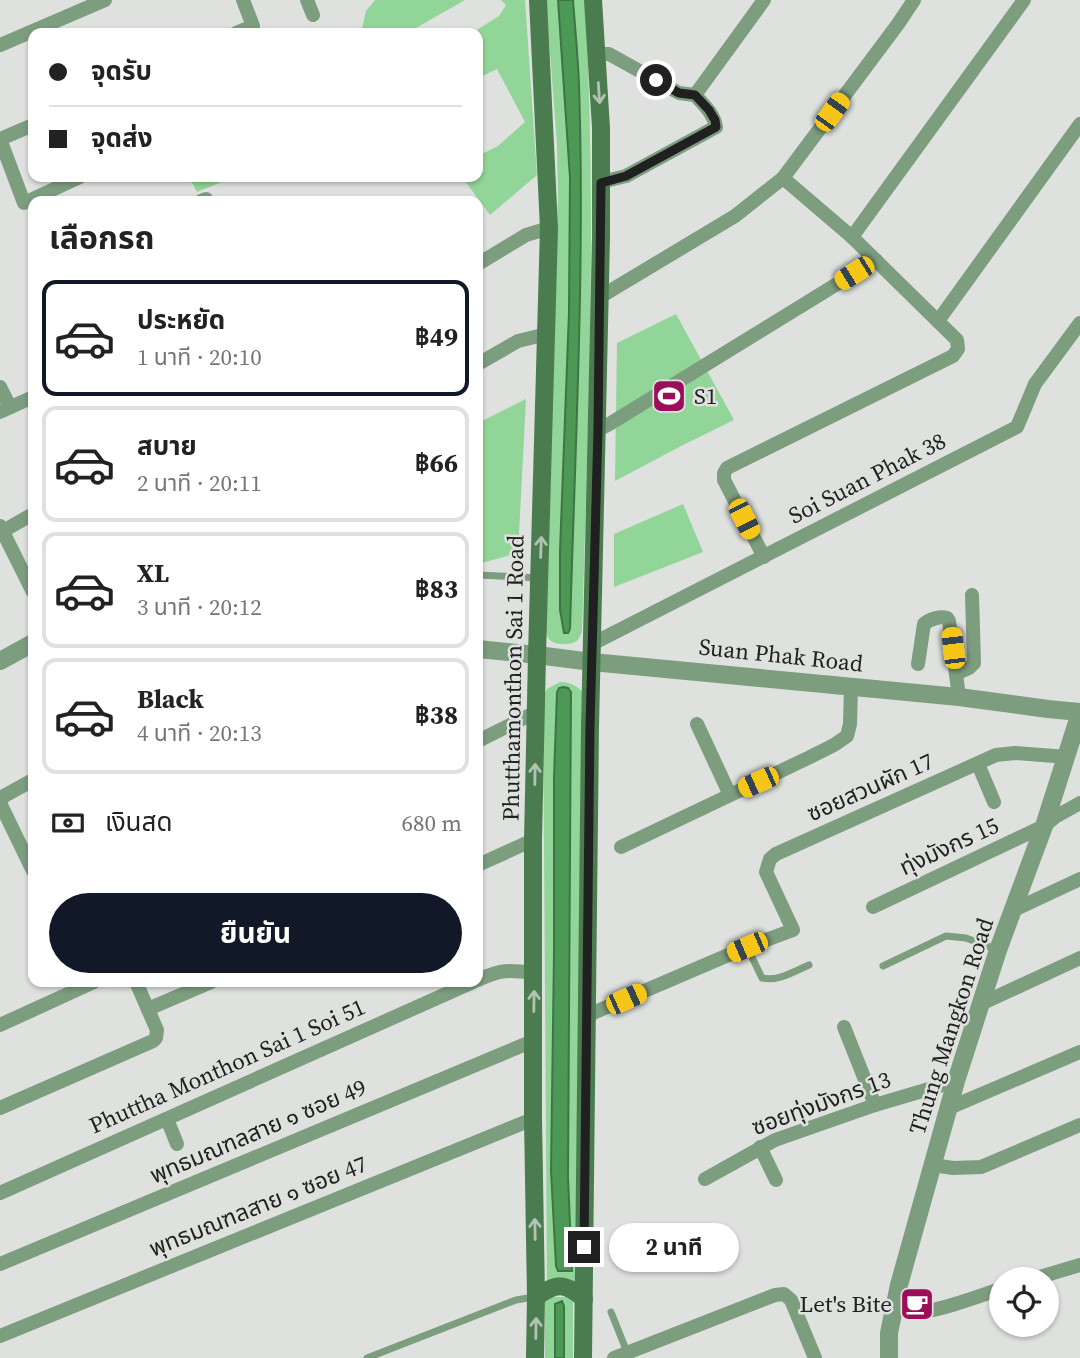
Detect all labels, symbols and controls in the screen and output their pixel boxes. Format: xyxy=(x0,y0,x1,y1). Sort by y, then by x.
text: จุดรับ xyxy=(91,53,152,89)
route start xyxy=(640,64,672,96)
one-way arrow xyxy=(592,81,605,104)
car xyxy=(812,89,853,135)
text: จุดส่ง xyxy=(91,120,153,156)
text: เลือกรถ xyxy=(49,216,154,260)
car xyxy=(831,253,878,293)
text: ประหยัด xyxy=(137,302,225,338)
icon: car xyxy=(53,307,116,370)
text: ฿49 xyxy=(415,319,458,355)
text: 1 นาที · 20:10 xyxy=(137,341,262,373)
sports icon: S1 xyxy=(650,377,688,415)
place label: S1 xyxy=(694,380,717,412)
street label: Soi Suan Phak 38 xyxy=(783,425,951,531)
text: สบาย xyxy=(137,428,197,464)
icon: car xyxy=(53,433,116,496)
text: ฿66 xyxy=(415,445,458,481)
text: 2 นาที · 20:11 xyxy=(137,467,262,499)
car xyxy=(726,496,763,542)
street label: Phutthamonthon Sai 1 Road xyxy=(495,535,531,821)
one-way arrow xyxy=(534,535,548,558)
text: XL xyxy=(137,555,169,591)
icon: car xyxy=(53,559,116,622)
text: ฿83 xyxy=(415,571,458,607)
text: 3 นาที · 20:12 xyxy=(137,591,262,623)
car xyxy=(941,626,966,670)
street label: Suan Phak Road xyxy=(697,630,865,680)
text: Black xyxy=(137,681,204,717)
icon: car xyxy=(53,685,116,748)
text: ฿38 xyxy=(415,697,458,733)
text: 4 นาที · 20:13 xyxy=(137,717,262,749)
street label: ซอยสวนผัก 17 xyxy=(802,745,938,829)
one-way arrow xyxy=(528,763,542,786)
car xyxy=(735,764,782,800)
icon: cash xyxy=(49,804,87,842)
text: เงินสด xyxy=(105,804,172,840)
text: 680 m xyxy=(401,807,462,839)
street label: ทุ่งมังกร 15 xyxy=(894,809,1004,883)
button: ยืนยัน xyxy=(49,893,462,973)
street label: Thung Mangkon Road xyxy=(901,914,1001,1138)
car xyxy=(724,929,771,965)
car xyxy=(603,981,650,1017)
one-way arrow xyxy=(527,990,541,1013)
street label: Phuttha Monthon Sai 1 Soi 51 xyxy=(84,991,370,1141)
street label: ซอยทุ่งมังกร 13 xyxy=(747,1063,895,1143)
street label: พุทธมณฑลสาย ๑ ซอย 49 xyxy=(145,1071,371,1191)
street label: พุทธมณฑลสาย ๑ ซอย 47 xyxy=(144,1148,372,1264)
one-way arrow xyxy=(528,1218,542,1241)
callout: 2 นาที xyxy=(608,1222,738,1272)
route end xyxy=(568,1231,600,1263)
text: 2 นาที xyxy=(645,1231,703,1263)
map controls xyxy=(989,1267,1059,1337)
button: locate xyxy=(989,1267,1059,1337)
cafe icon: Let's Bite xyxy=(898,1285,936,1323)
place label: Let's Bite xyxy=(800,1288,892,1320)
one-way arrow xyxy=(529,1316,543,1339)

